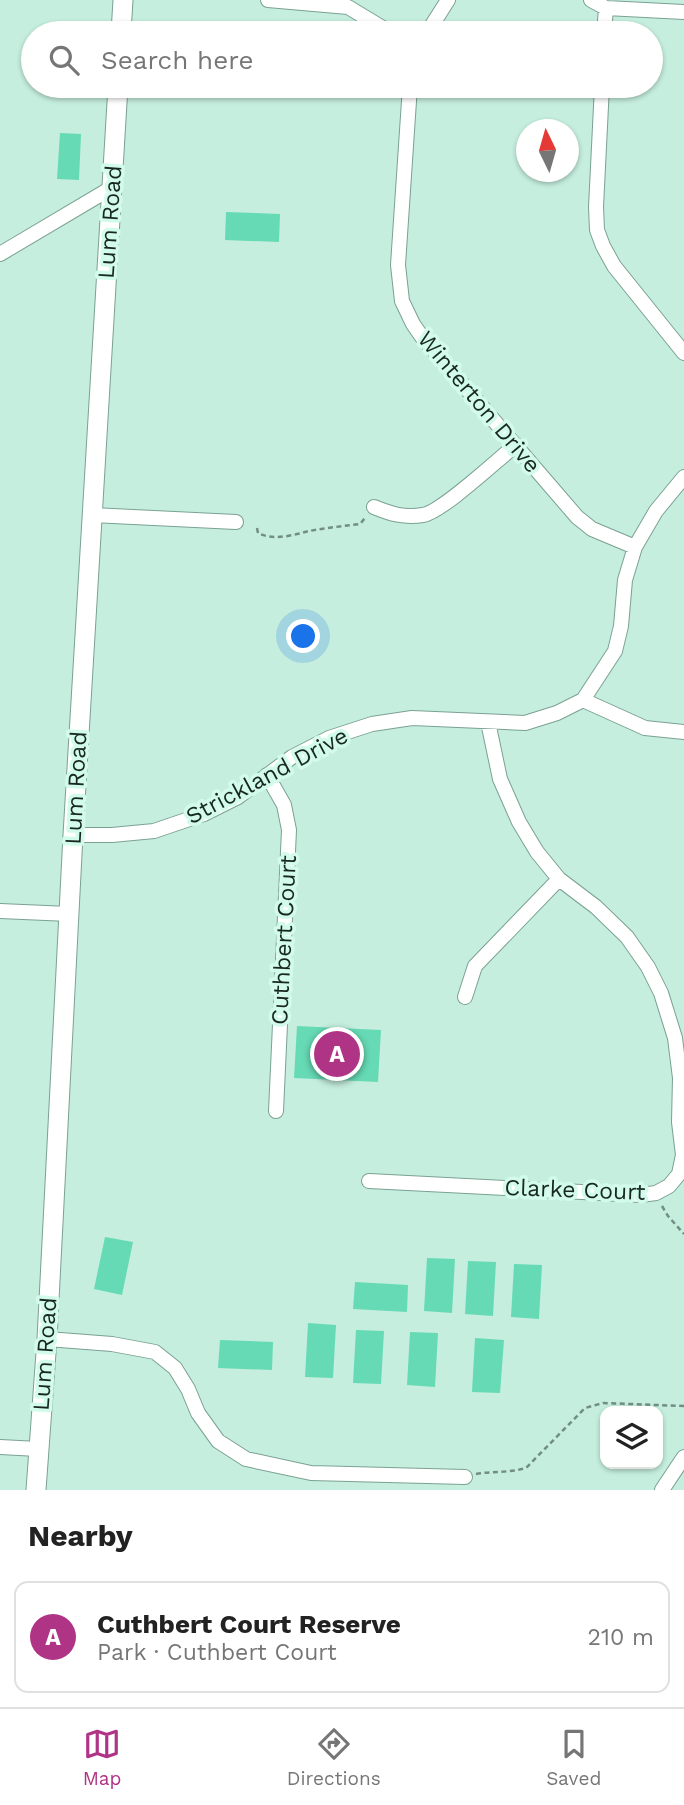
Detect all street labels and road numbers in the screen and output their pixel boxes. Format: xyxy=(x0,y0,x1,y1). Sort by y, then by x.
street label: Lum Road xyxy=(93,164,127,280)
street label: Winterton Drive xyxy=(412,326,546,478)
street label: Strickland Drive xyxy=(181,722,353,830)
street label: Lum Road xyxy=(60,731,92,845)
street label: Cuthbert Court xyxy=(266,854,302,1025)
street label: Clarke Court xyxy=(504,1174,646,1206)
street label: Lum Road xyxy=(28,1296,62,1412)

